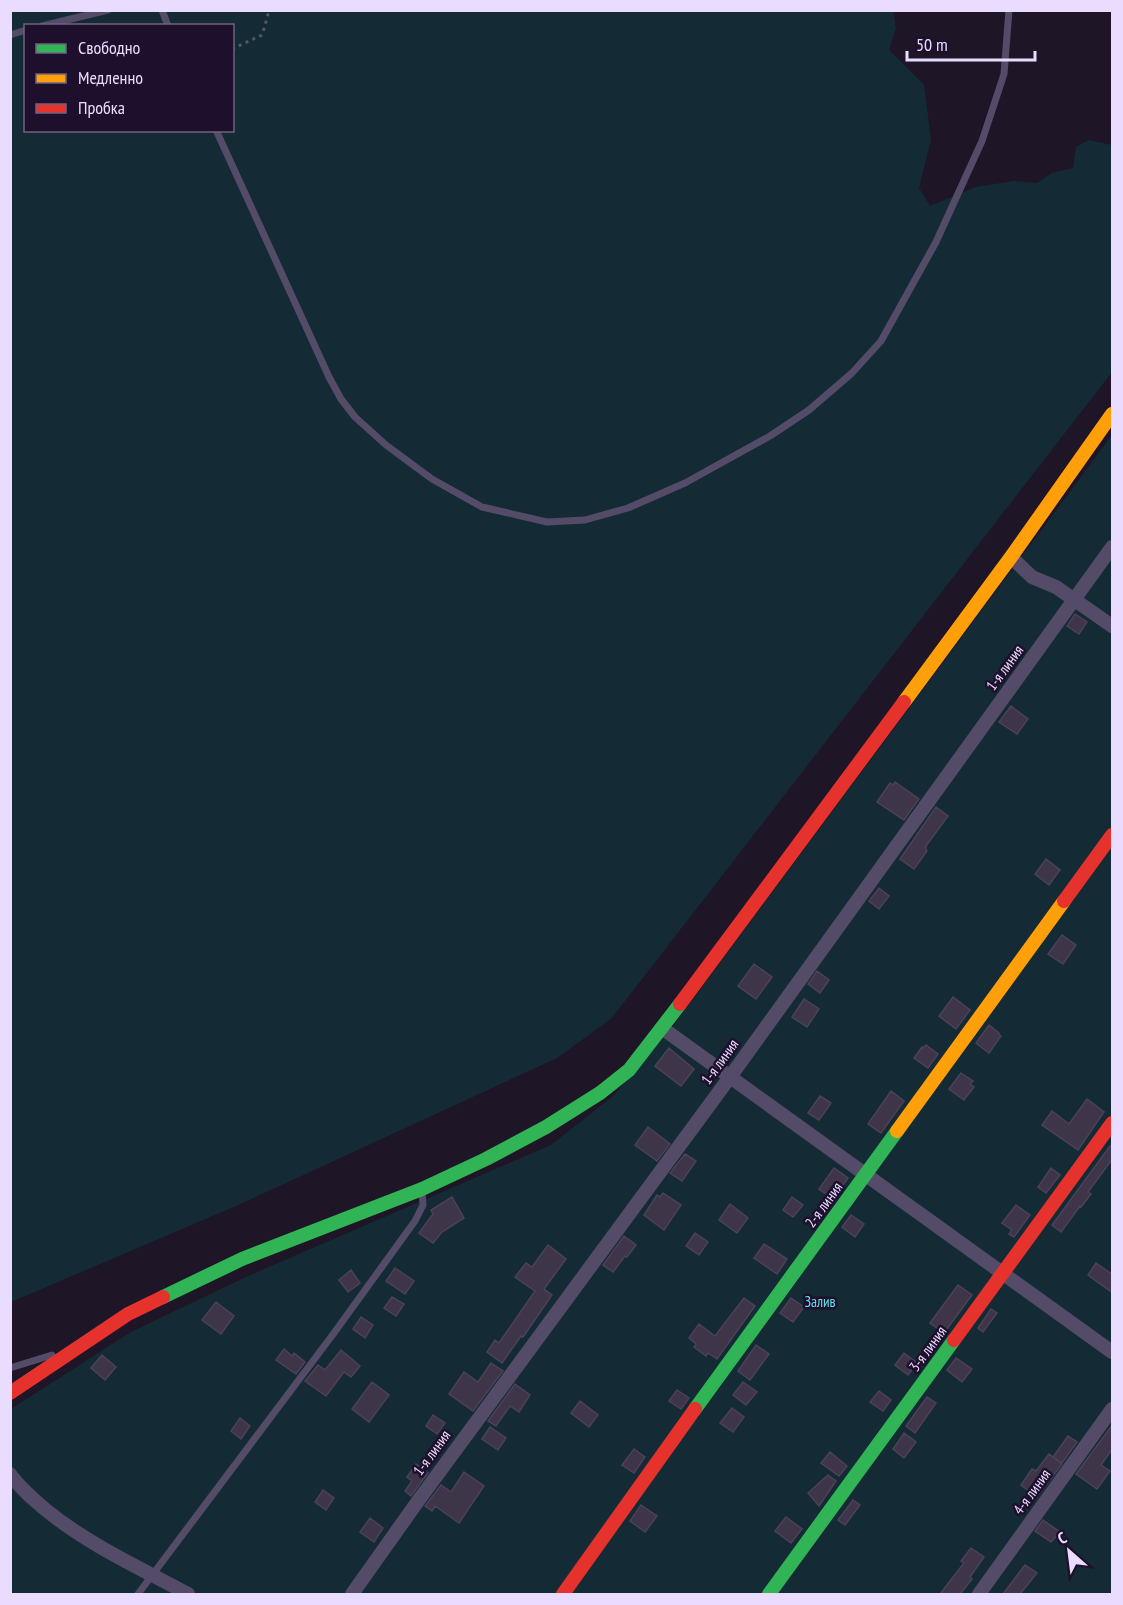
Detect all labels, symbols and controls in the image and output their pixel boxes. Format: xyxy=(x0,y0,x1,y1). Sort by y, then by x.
legend xyxy=(24,24,234,132)
scale bar xyxy=(907,24,1034,62)
text: 50 m xyxy=(916,33,948,56)
text: Свободно xyxy=(78,36,141,59)
text: Медленно xyxy=(78,66,143,89)
text: Пробка xyxy=(78,96,125,119)
street label: 1-я линия xyxy=(982,641,1028,694)
street label: 1-я линия xyxy=(697,1035,743,1088)
street label: 2-я линия xyxy=(801,1178,847,1231)
park label: Залив xyxy=(804,1292,836,1311)
street label: 3-я линия xyxy=(905,1322,951,1375)
street label: 1-я линия xyxy=(409,1426,455,1479)
street label: 4-я линия xyxy=(1009,1465,1055,1518)
north arrow xyxy=(1039,1521,1099,1581)
text: С xyxy=(1054,1527,1070,1548)

